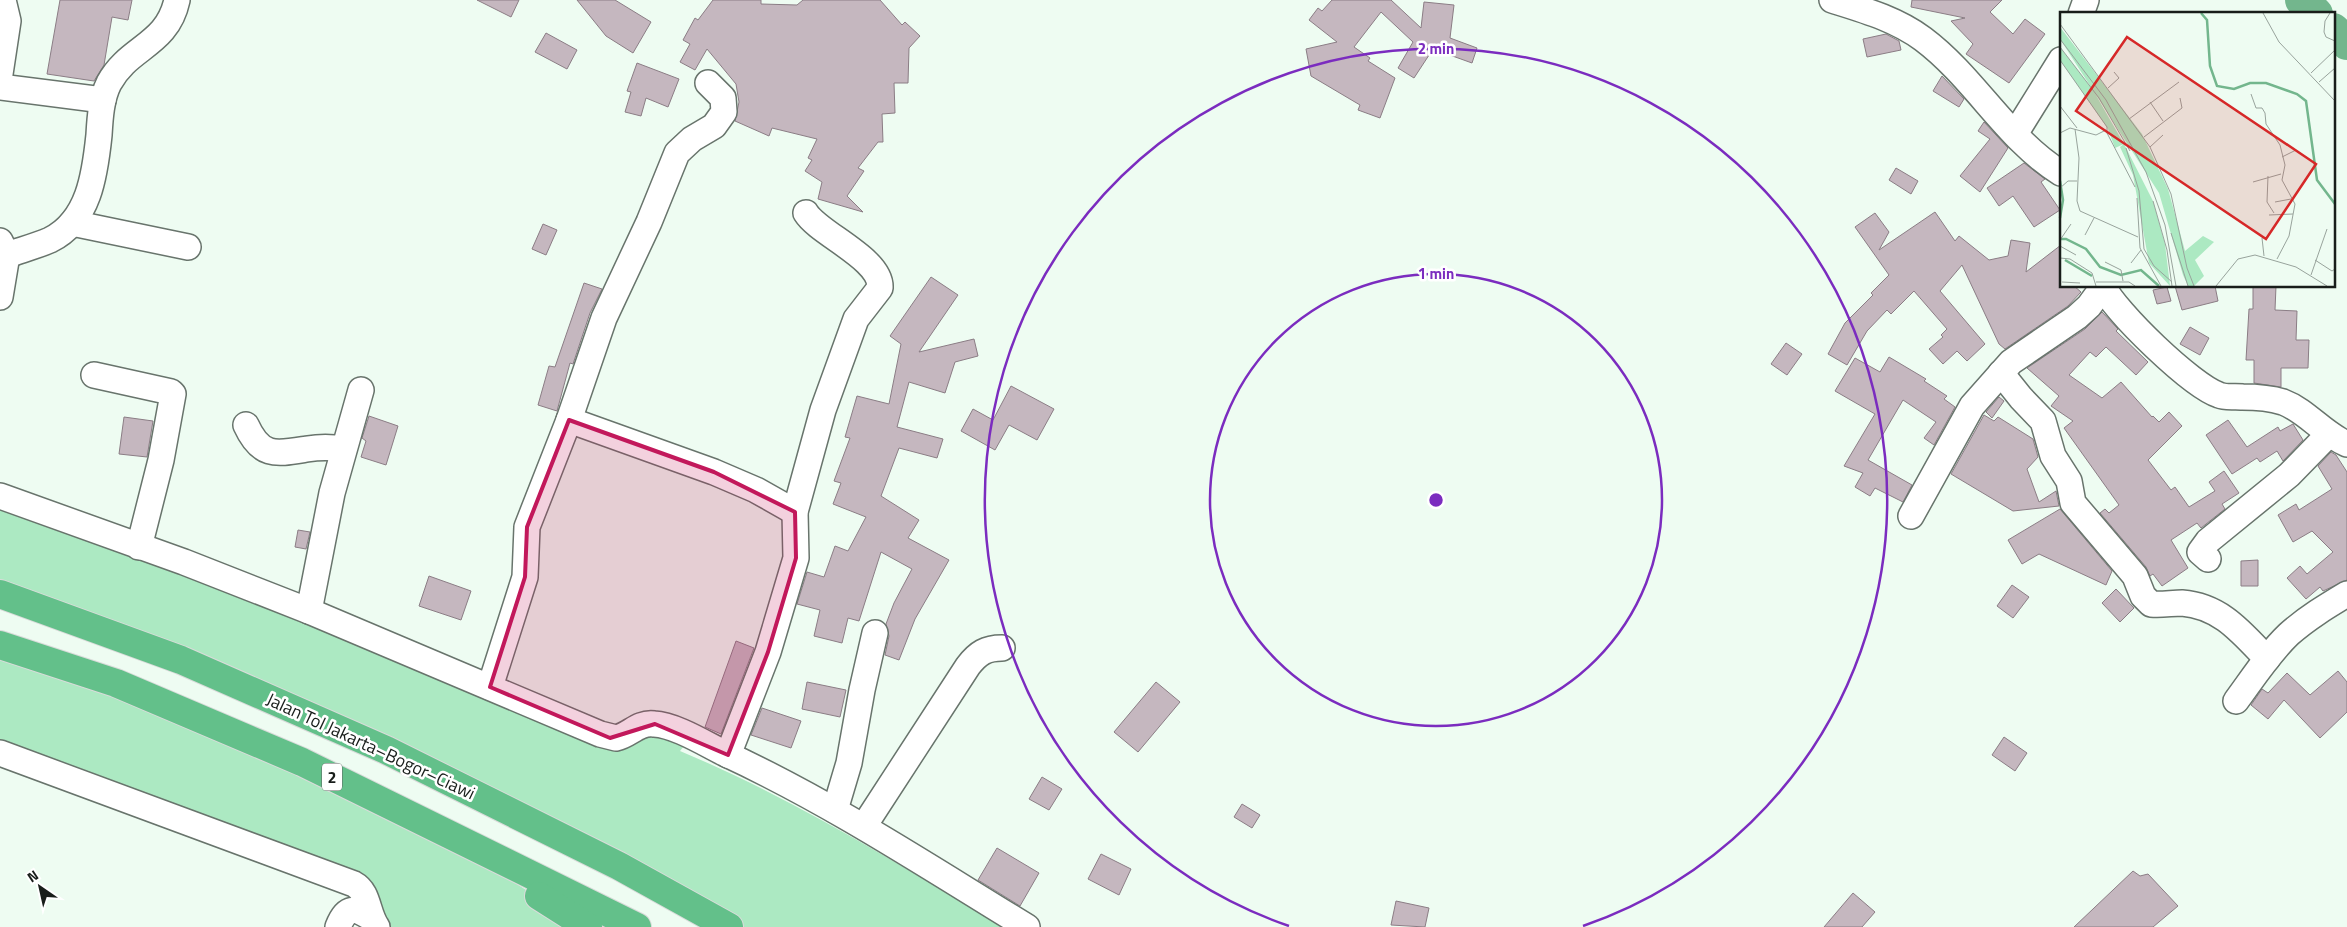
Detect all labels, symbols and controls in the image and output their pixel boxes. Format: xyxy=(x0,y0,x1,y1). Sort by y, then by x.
inset map xyxy=(2060,12,2334,288)
text: 2 min xyxy=(1418,37,1454,60)
text: 1 min xyxy=(1418,262,1454,285)
centre of rings xyxy=(1427,491,1445,509)
street label: Jalan Tol Jakarta–Bogor–Ciawi xyxy=(262,686,480,806)
road number: 2 xyxy=(322,764,342,790)
north arrow xyxy=(15,862,65,912)
text: N xyxy=(23,864,42,887)

